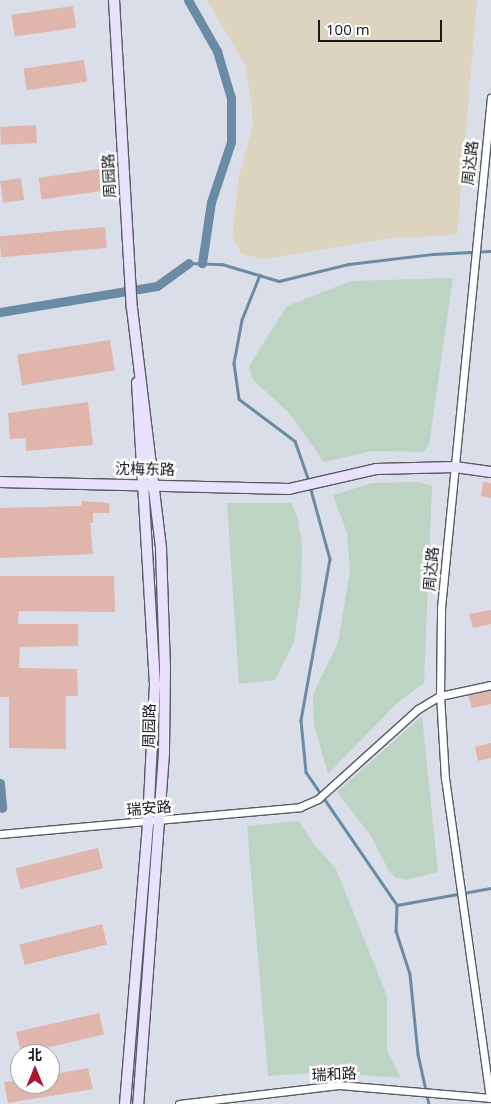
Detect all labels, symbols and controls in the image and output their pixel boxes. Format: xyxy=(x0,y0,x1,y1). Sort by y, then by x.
scale bar xyxy=(321,10,445,42)
text: 100 m xyxy=(326,19,370,39)
street label: 周达路 xyxy=(459,140,481,186)
street label: 周园路 xyxy=(99,153,119,199)
street label: 沈梅东路 xyxy=(115,459,175,479)
street label: 周达路 xyxy=(420,546,442,592)
street label: 周园路 xyxy=(140,703,158,749)
street label: 瑞安路 xyxy=(126,797,172,819)
north arrow xyxy=(10,1044,60,1094)
text: 北 xyxy=(28,1045,42,1064)
street label: 瑞和路 xyxy=(311,1064,357,1084)

